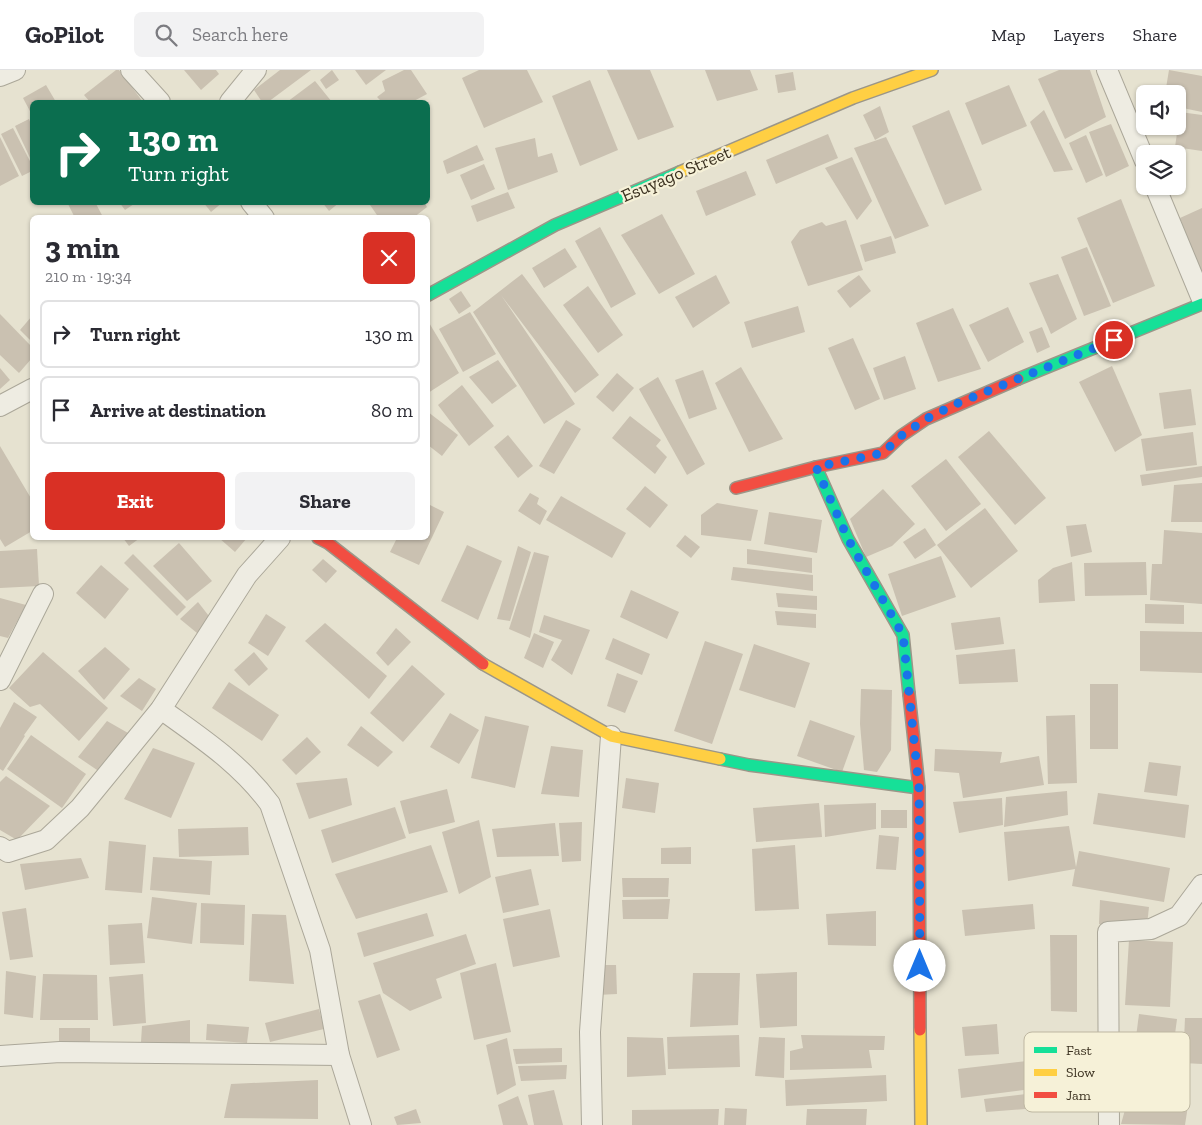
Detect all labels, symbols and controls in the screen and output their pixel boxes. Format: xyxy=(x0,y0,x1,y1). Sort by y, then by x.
search box xyxy=(134,12,484,57)
text: GoPilot xyxy=(25,20,104,49)
icon: search xyxy=(152,21,180,49)
text: Search here xyxy=(192,23,288,46)
text: Map xyxy=(991,24,1026,46)
text: Layers xyxy=(1054,24,1105,46)
text: Share xyxy=(1133,24,1177,46)
map controls xyxy=(1136,85,1186,195)
button: sound xyxy=(1136,85,1186,135)
text: 130 m xyxy=(128,118,218,160)
icon: right xyxy=(45,120,110,185)
street label: Esuyago Street xyxy=(618,141,734,207)
button: layers xyxy=(1136,145,1186,195)
text: Turn right xyxy=(128,160,229,187)
text: 3 min xyxy=(45,230,120,266)
button: close xyxy=(363,232,415,284)
text: 210 m · 19:34 xyxy=(45,267,132,286)
pin xyxy=(1093,319,1135,361)
icon: right xyxy=(47,320,75,348)
text: Turn right xyxy=(90,323,180,346)
text: 130 m xyxy=(365,323,413,346)
icon: arrive xyxy=(1100,326,1128,354)
icon: arrive xyxy=(47,396,75,424)
text: Arrive at destination xyxy=(90,399,266,422)
text: 80 m xyxy=(371,399,413,422)
button: Exit xyxy=(45,472,225,530)
button: Share xyxy=(235,472,415,530)
position arrow xyxy=(893,939,945,991)
legend xyxy=(1024,1032,1190,1112)
text: Fast xyxy=(1066,1042,1093,1059)
text: Slow xyxy=(1066,1064,1095,1081)
text: Jam xyxy=(1066,1087,1091,1104)

